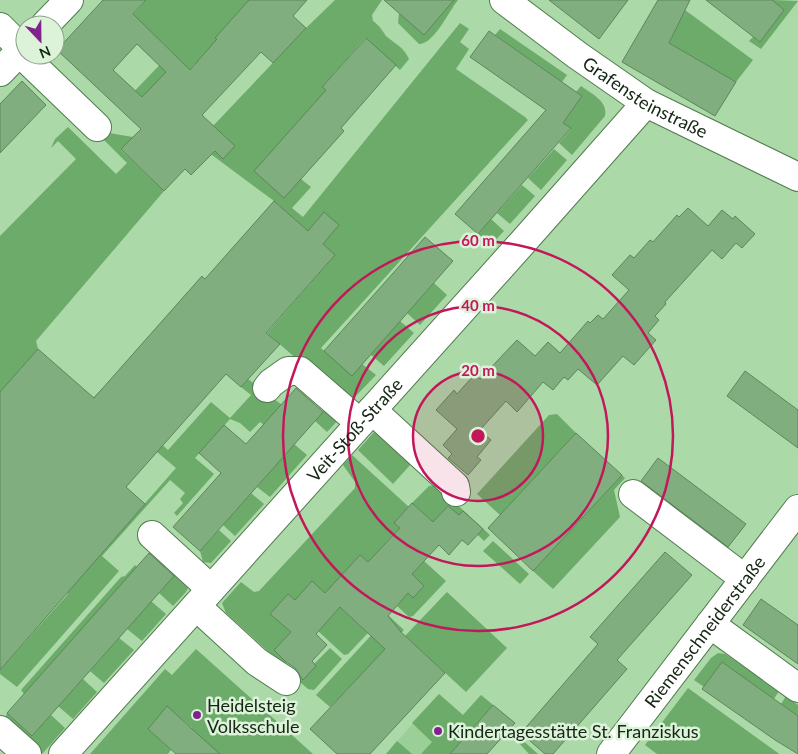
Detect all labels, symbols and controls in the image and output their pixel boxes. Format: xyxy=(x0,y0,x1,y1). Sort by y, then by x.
north arrow xyxy=(15,15,65,65)
text: N xyxy=(37,43,53,62)
street label: Grafensteinstraße xyxy=(579,52,711,142)
text: 60 m xyxy=(461,231,495,249)
text: 40 m xyxy=(461,296,495,314)
text: 20 m xyxy=(461,361,495,379)
street label: Veit-Stoß-Straße xyxy=(302,373,407,486)
centre of rings xyxy=(469,427,487,445)
street label: Riemenschneiderstraße xyxy=(639,551,769,712)
place label: Heidelsteig Volksschule xyxy=(207,694,299,737)
marker: Heidelsteig Volksschule xyxy=(191,709,203,721)
place label: Kindertagesstätte St. Franziskus xyxy=(448,720,699,742)
marker: Kindertagesstätte St. Franziskus xyxy=(432,725,444,737)

